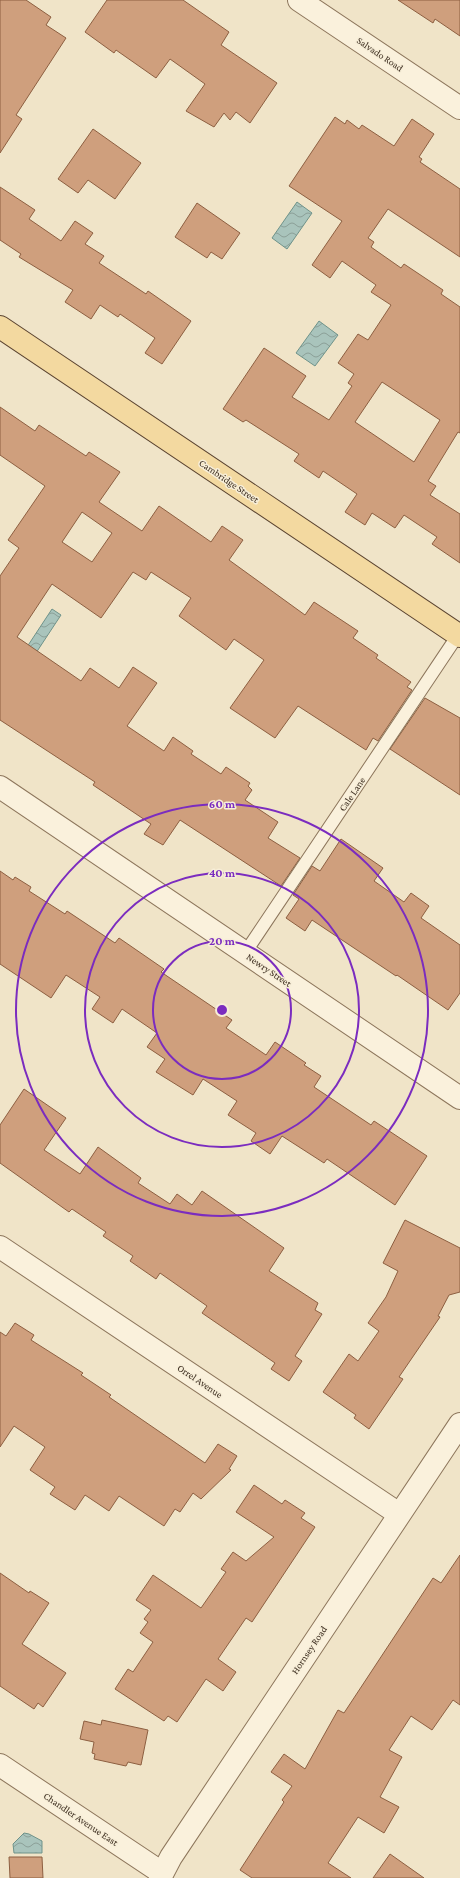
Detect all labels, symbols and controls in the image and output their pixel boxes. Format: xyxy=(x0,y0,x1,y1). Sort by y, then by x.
street label: Salvado Road xyxy=(355,34,406,74)
street label: Cambridge Street xyxy=(197,457,261,505)
street label: Cale Lane xyxy=(337,774,368,813)
text: 60 m xyxy=(209,797,236,811)
text: 40 m xyxy=(209,866,236,880)
text: 20 m xyxy=(209,934,236,948)
street label: Newry Street xyxy=(244,951,294,989)
centre of rings xyxy=(215,1003,229,1017)
street label: Orrel Avenue xyxy=(175,1362,225,1400)
street label: Hornsey Road xyxy=(289,1623,329,1676)
street label: Chandler Avenue East xyxy=(42,1790,121,1848)

